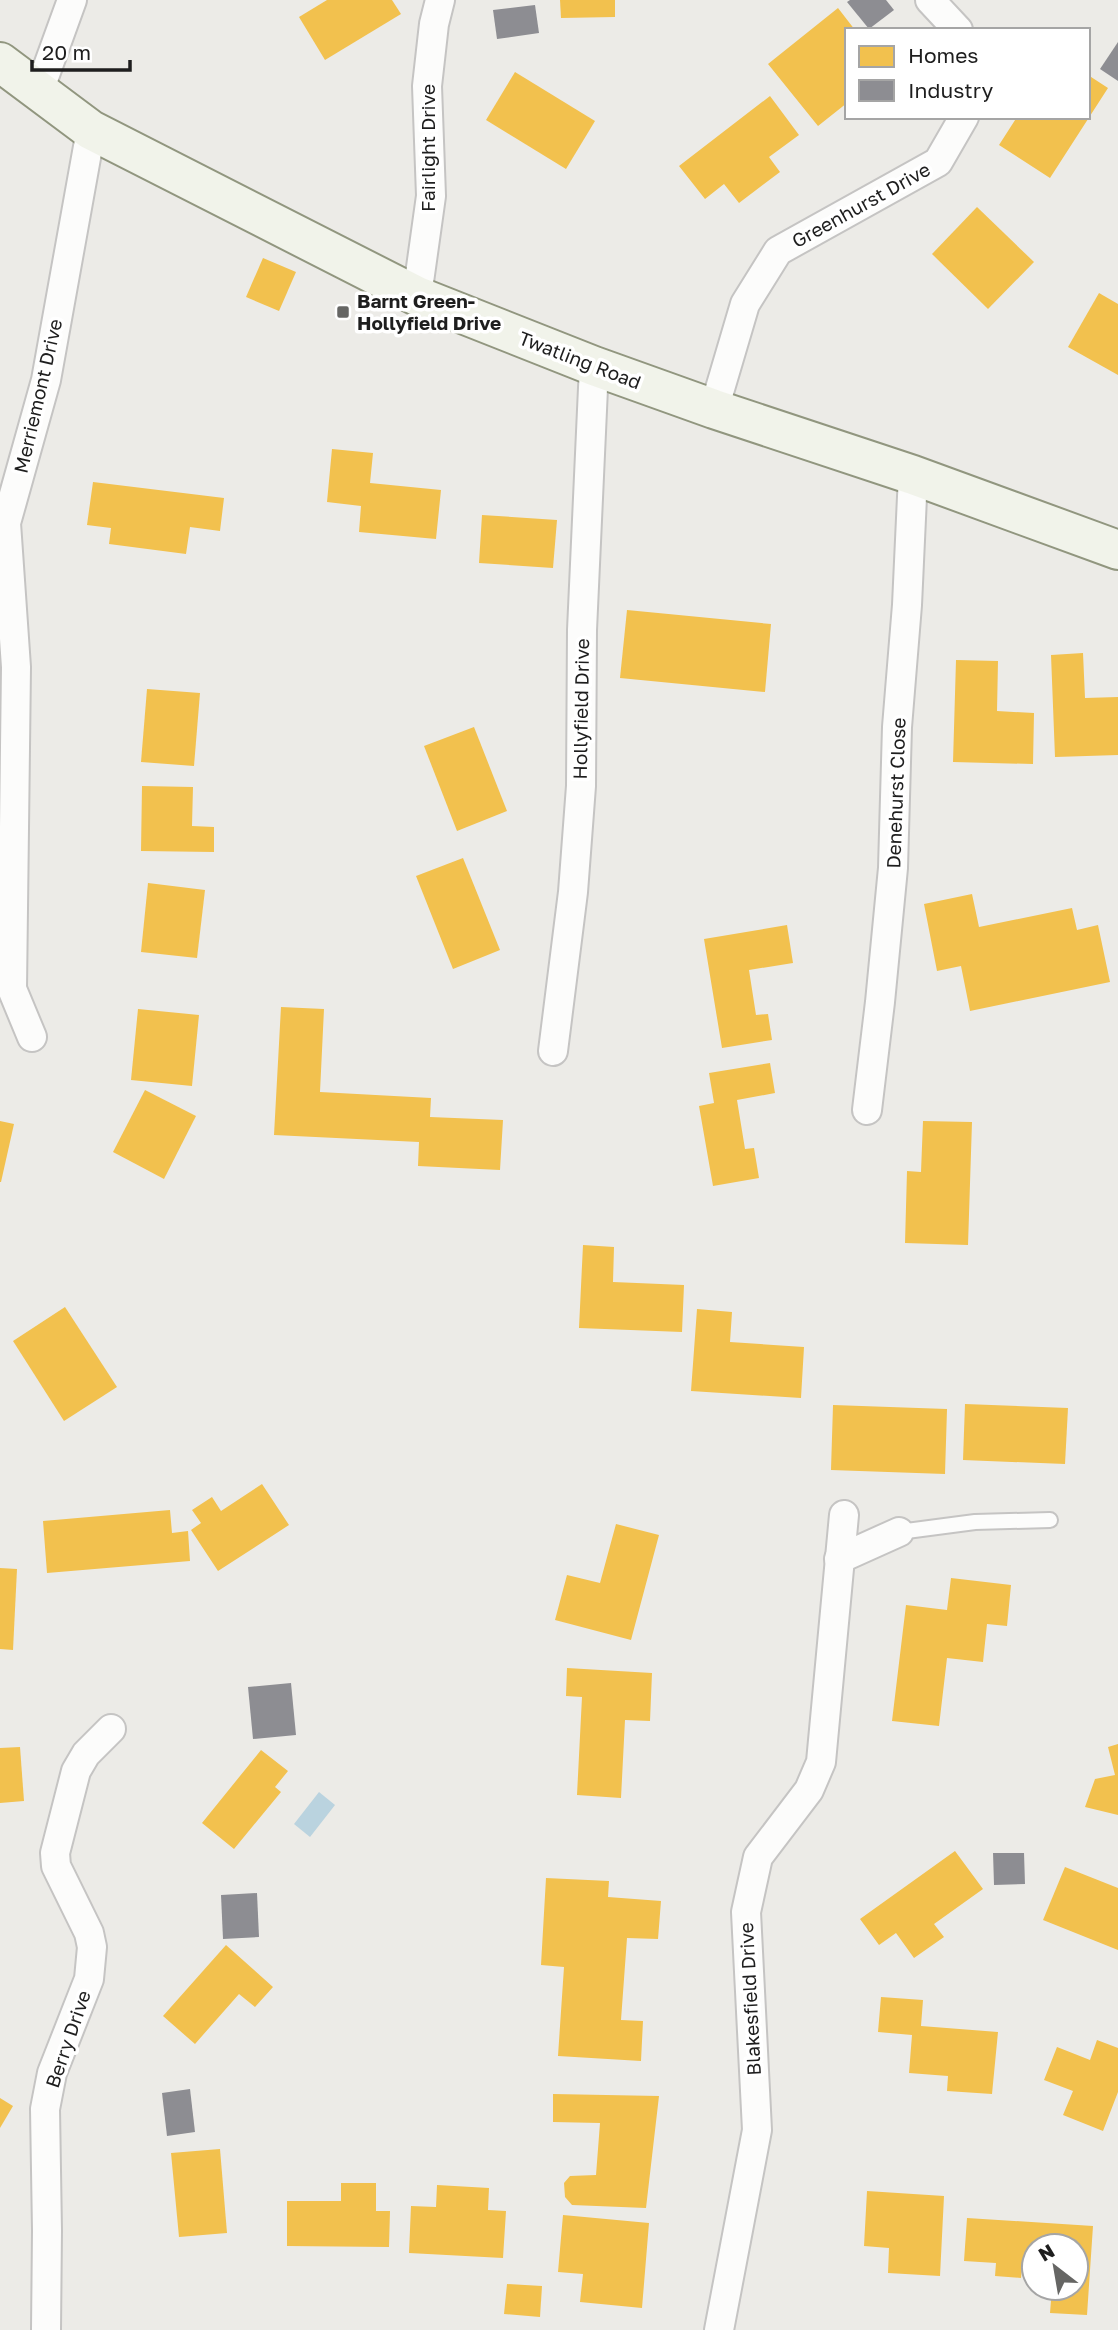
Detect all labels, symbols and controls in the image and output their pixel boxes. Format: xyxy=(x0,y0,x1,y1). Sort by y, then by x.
scale bar xyxy=(32,28,130,72)
legend xyxy=(845,28,1090,119)
text: 20 m xyxy=(42,39,91,65)
text: Homes xyxy=(908,42,978,68)
text: Industry xyxy=(908,77,993,103)
street label: Fairlight Drive xyxy=(416,84,439,212)
street label: Greenhurst Drive xyxy=(788,157,934,252)
place label: Barnt Green- Hollyfield Drive xyxy=(357,289,501,334)
marker: Barnt Green- Hollyfield Drive xyxy=(335,304,351,320)
street label: Merriemont Drive xyxy=(9,317,66,475)
street label: Twatling Road xyxy=(516,326,645,393)
street label: Hollyfield Drive xyxy=(568,638,593,780)
street label: Denehurst Close xyxy=(881,717,910,869)
street label: Blakesfield Drive xyxy=(734,1922,765,2076)
street label: Berry Drive xyxy=(40,1987,95,2091)
north arrow xyxy=(1020,2232,1090,2302)
text: N xyxy=(1034,2238,1058,2266)

